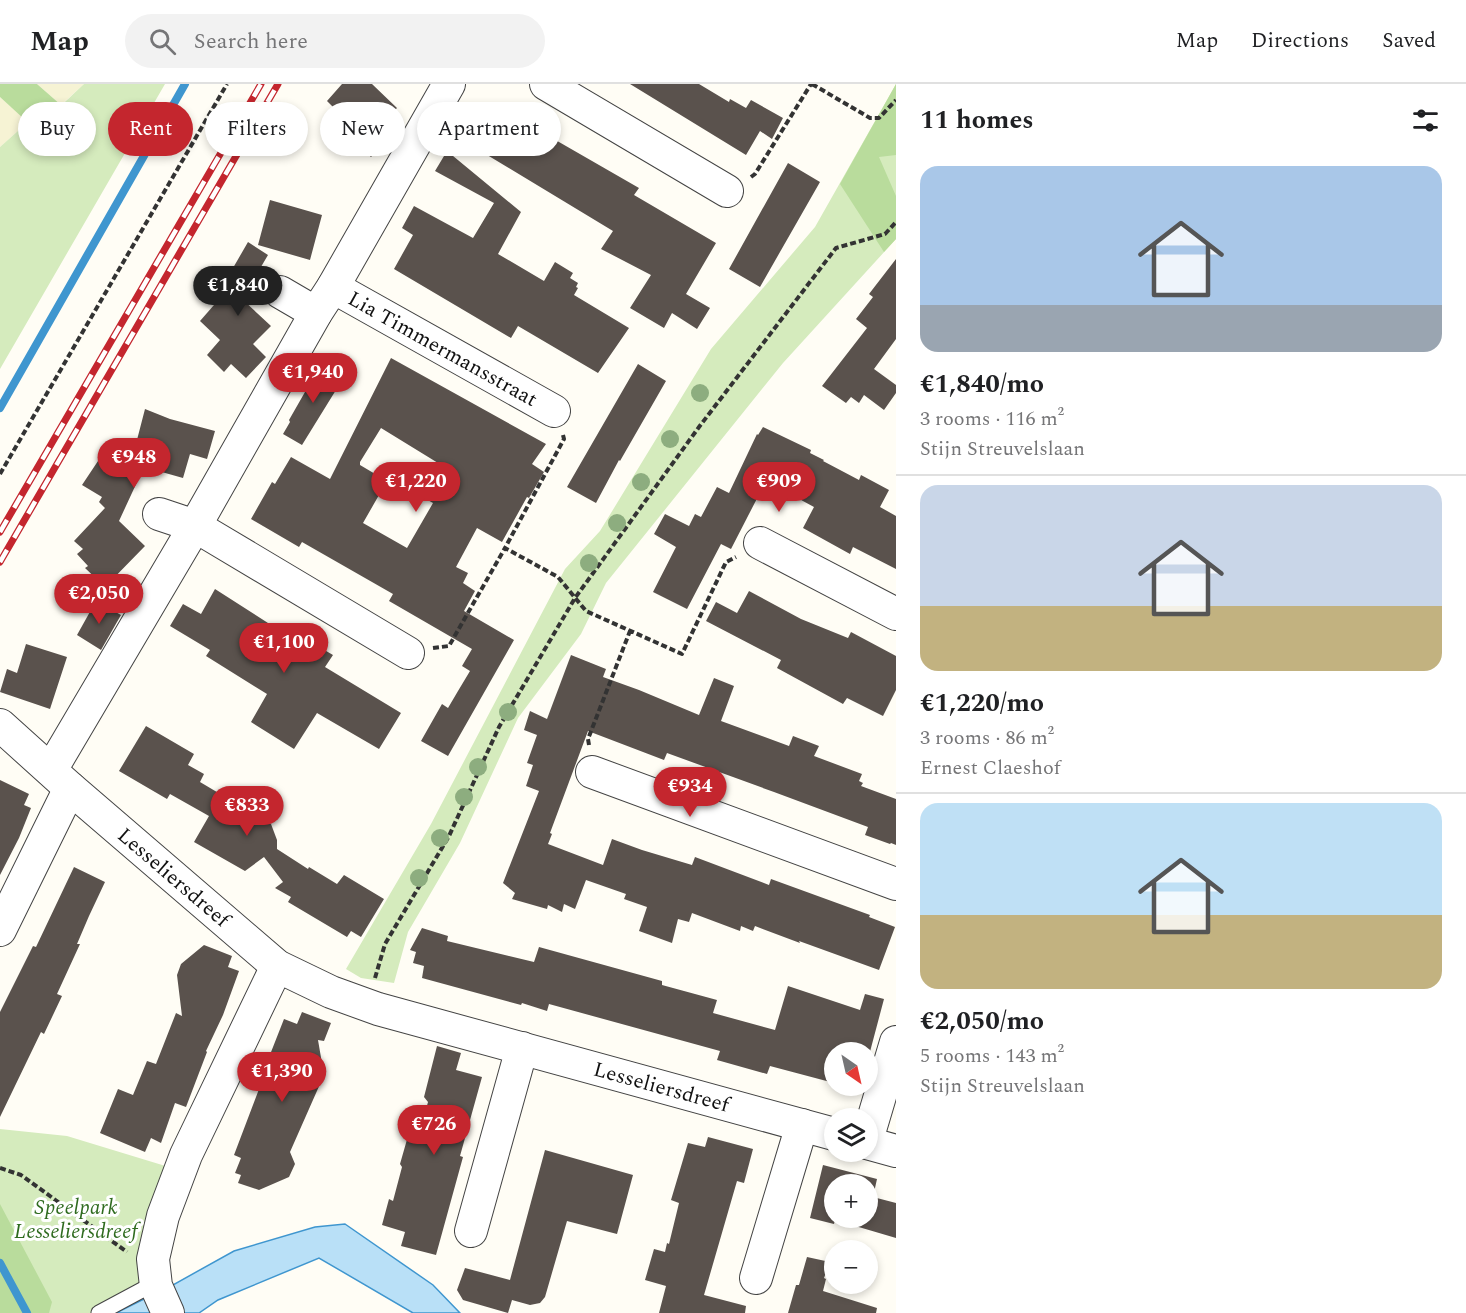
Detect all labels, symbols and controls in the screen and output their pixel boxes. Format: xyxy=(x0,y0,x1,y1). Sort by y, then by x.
search box xyxy=(125,14,545,68)
text: Map xyxy=(30,20,89,63)
icon: search xyxy=(146,25,179,58)
text: Search here xyxy=(194,25,308,58)
text: Map xyxy=(1176,25,1218,57)
text: Directions xyxy=(1251,25,1349,57)
text: Saved xyxy=(1382,25,1436,57)
text: 11 homes xyxy=(920,100,1034,140)
chip: Buy xyxy=(18,102,96,156)
chip: Rent xyxy=(108,102,193,156)
chip: Filters xyxy=(205,102,308,156)
chip: New xyxy=(320,102,405,156)
chip: Apartment xyxy=(417,102,561,156)
icon: filters xyxy=(1409,104,1442,137)
icon: home xyxy=(1127,205,1235,313)
pin: €1,840 xyxy=(189,266,287,317)
text: €1,840 xyxy=(207,270,269,300)
street label: Lia Timmermansstraat xyxy=(342,283,543,416)
pin: €1,940 xyxy=(264,353,362,404)
text: €1,940 xyxy=(282,357,344,387)
text: €1,840/mo xyxy=(920,364,1044,404)
text: 3 rooms · 116 m² xyxy=(920,404,1064,434)
text: Stijn Streuvelslaan xyxy=(920,434,1085,464)
pin: €948 xyxy=(98,438,170,489)
text: €948 xyxy=(112,442,156,472)
pin: €1,220 xyxy=(367,462,465,513)
pin: €909 xyxy=(743,462,815,513)
text: €1,220 xyxy=(385,466,447,496)
text: €909 xyxy=(757,466,801,496)
icon: home xyxy=(1127,524,1235,632)
pin: €2,050 xyxy=(50,574,148,625)
text: €2,050 xyxy=(68,578,130,608)
pin: €1,100 xyxy=(235,623,333,674)
text: €1,100 xyxy=(253,627,315,657)
text: €1,220/mo xyxy=(920,683,1044,723)
text: 3 rooms · 86 m² xyxy=(920,723,1054,753)
text: Ernest Claeshof xyxy=(920,753,1061,783)
pin: €934 xyxy=(654,767,726,818)
text: €934 xyxy=(668,771,712,801)
pin: €833 xyxy=(211,786,283,837)
text: €833 xyxy=(225,790,269,820)
street label: Lesseliersdreef xyxy=(110,820,238,937)
icon: home xyxy=(1127,842,1235,950)
text: €2,050/mo xyxy=(920,1001,1044,1041)
text: 5 rooms · 143 m² xyxy=(920,1041,1064,1071)
north arrow xyxy=(824,1042,878,1096)
map controls xyxy=(824,1042,878,1294)
pin: €1,390 xyxy=(233,1052,331,1103)
street label: Lesseliersdreef xyxy=(590,1054,734,1122)
text: €1,390 xyxy=(251,1056,313,1086)
text: Stijn Streuvelslaan xyxy=(920,1071,1085,1101)
pin: €726 xyxy=(398,1105,470,1156)
button: layers xyxy=(824,1108,878,1162)
text: €726 xyxy=(412,1109,456,1139)
button: + xyxy=(824,1174,878,1228)
park label: Speelpark Lesseliersdreef xyxy=(14,1192,141,1248)
button: − xyxy=(824,1240,878,1294)

